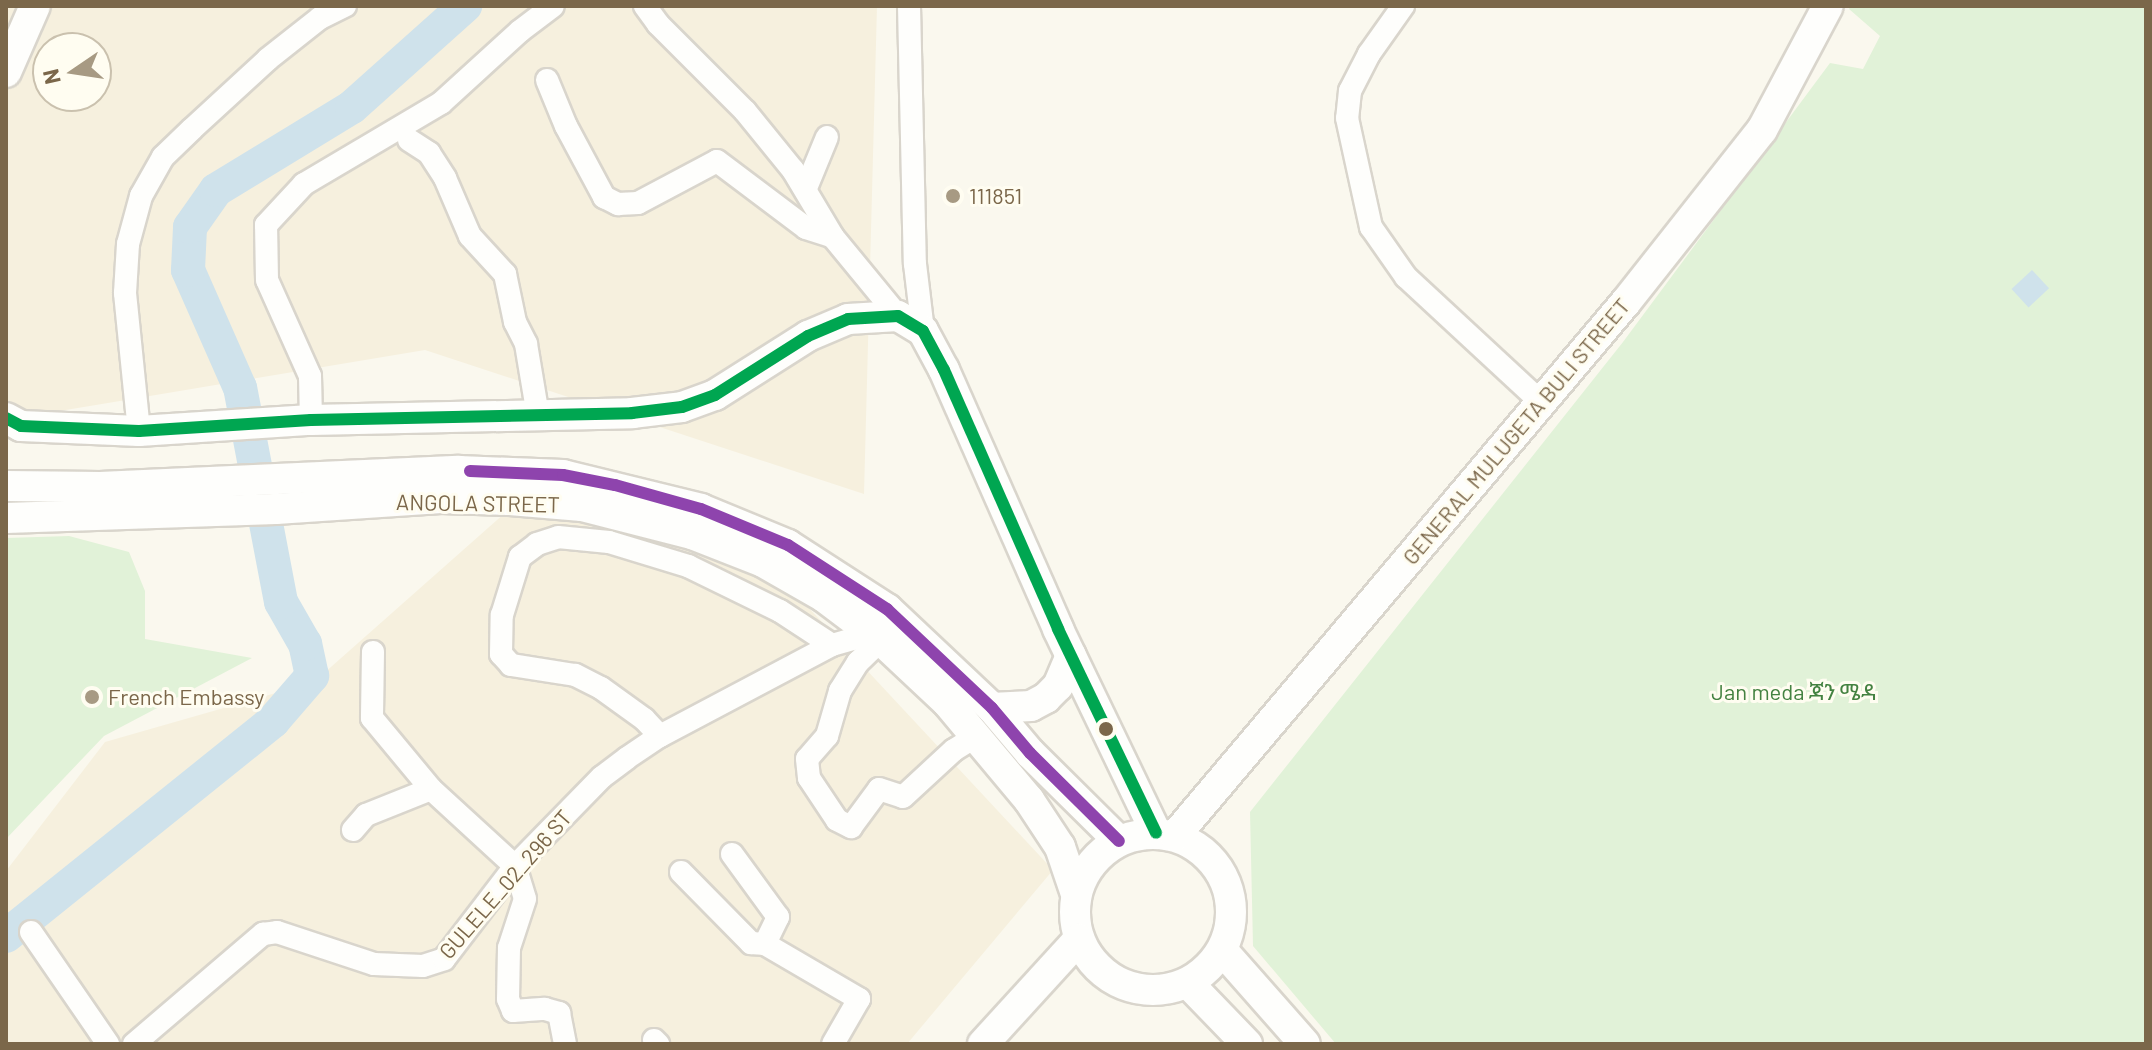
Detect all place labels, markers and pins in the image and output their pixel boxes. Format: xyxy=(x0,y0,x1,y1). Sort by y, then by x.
place label: 111851 xyxy=(969,183,1022,209)
marker: 111851 xyxy=(944,187,962,205)
place label: French Embassy xyxy=(108,684,264,710)
marker: French Embassy xyxy=(83,688,101,706)
unlabelled marker xyxy=(1098,721,1114,737)

